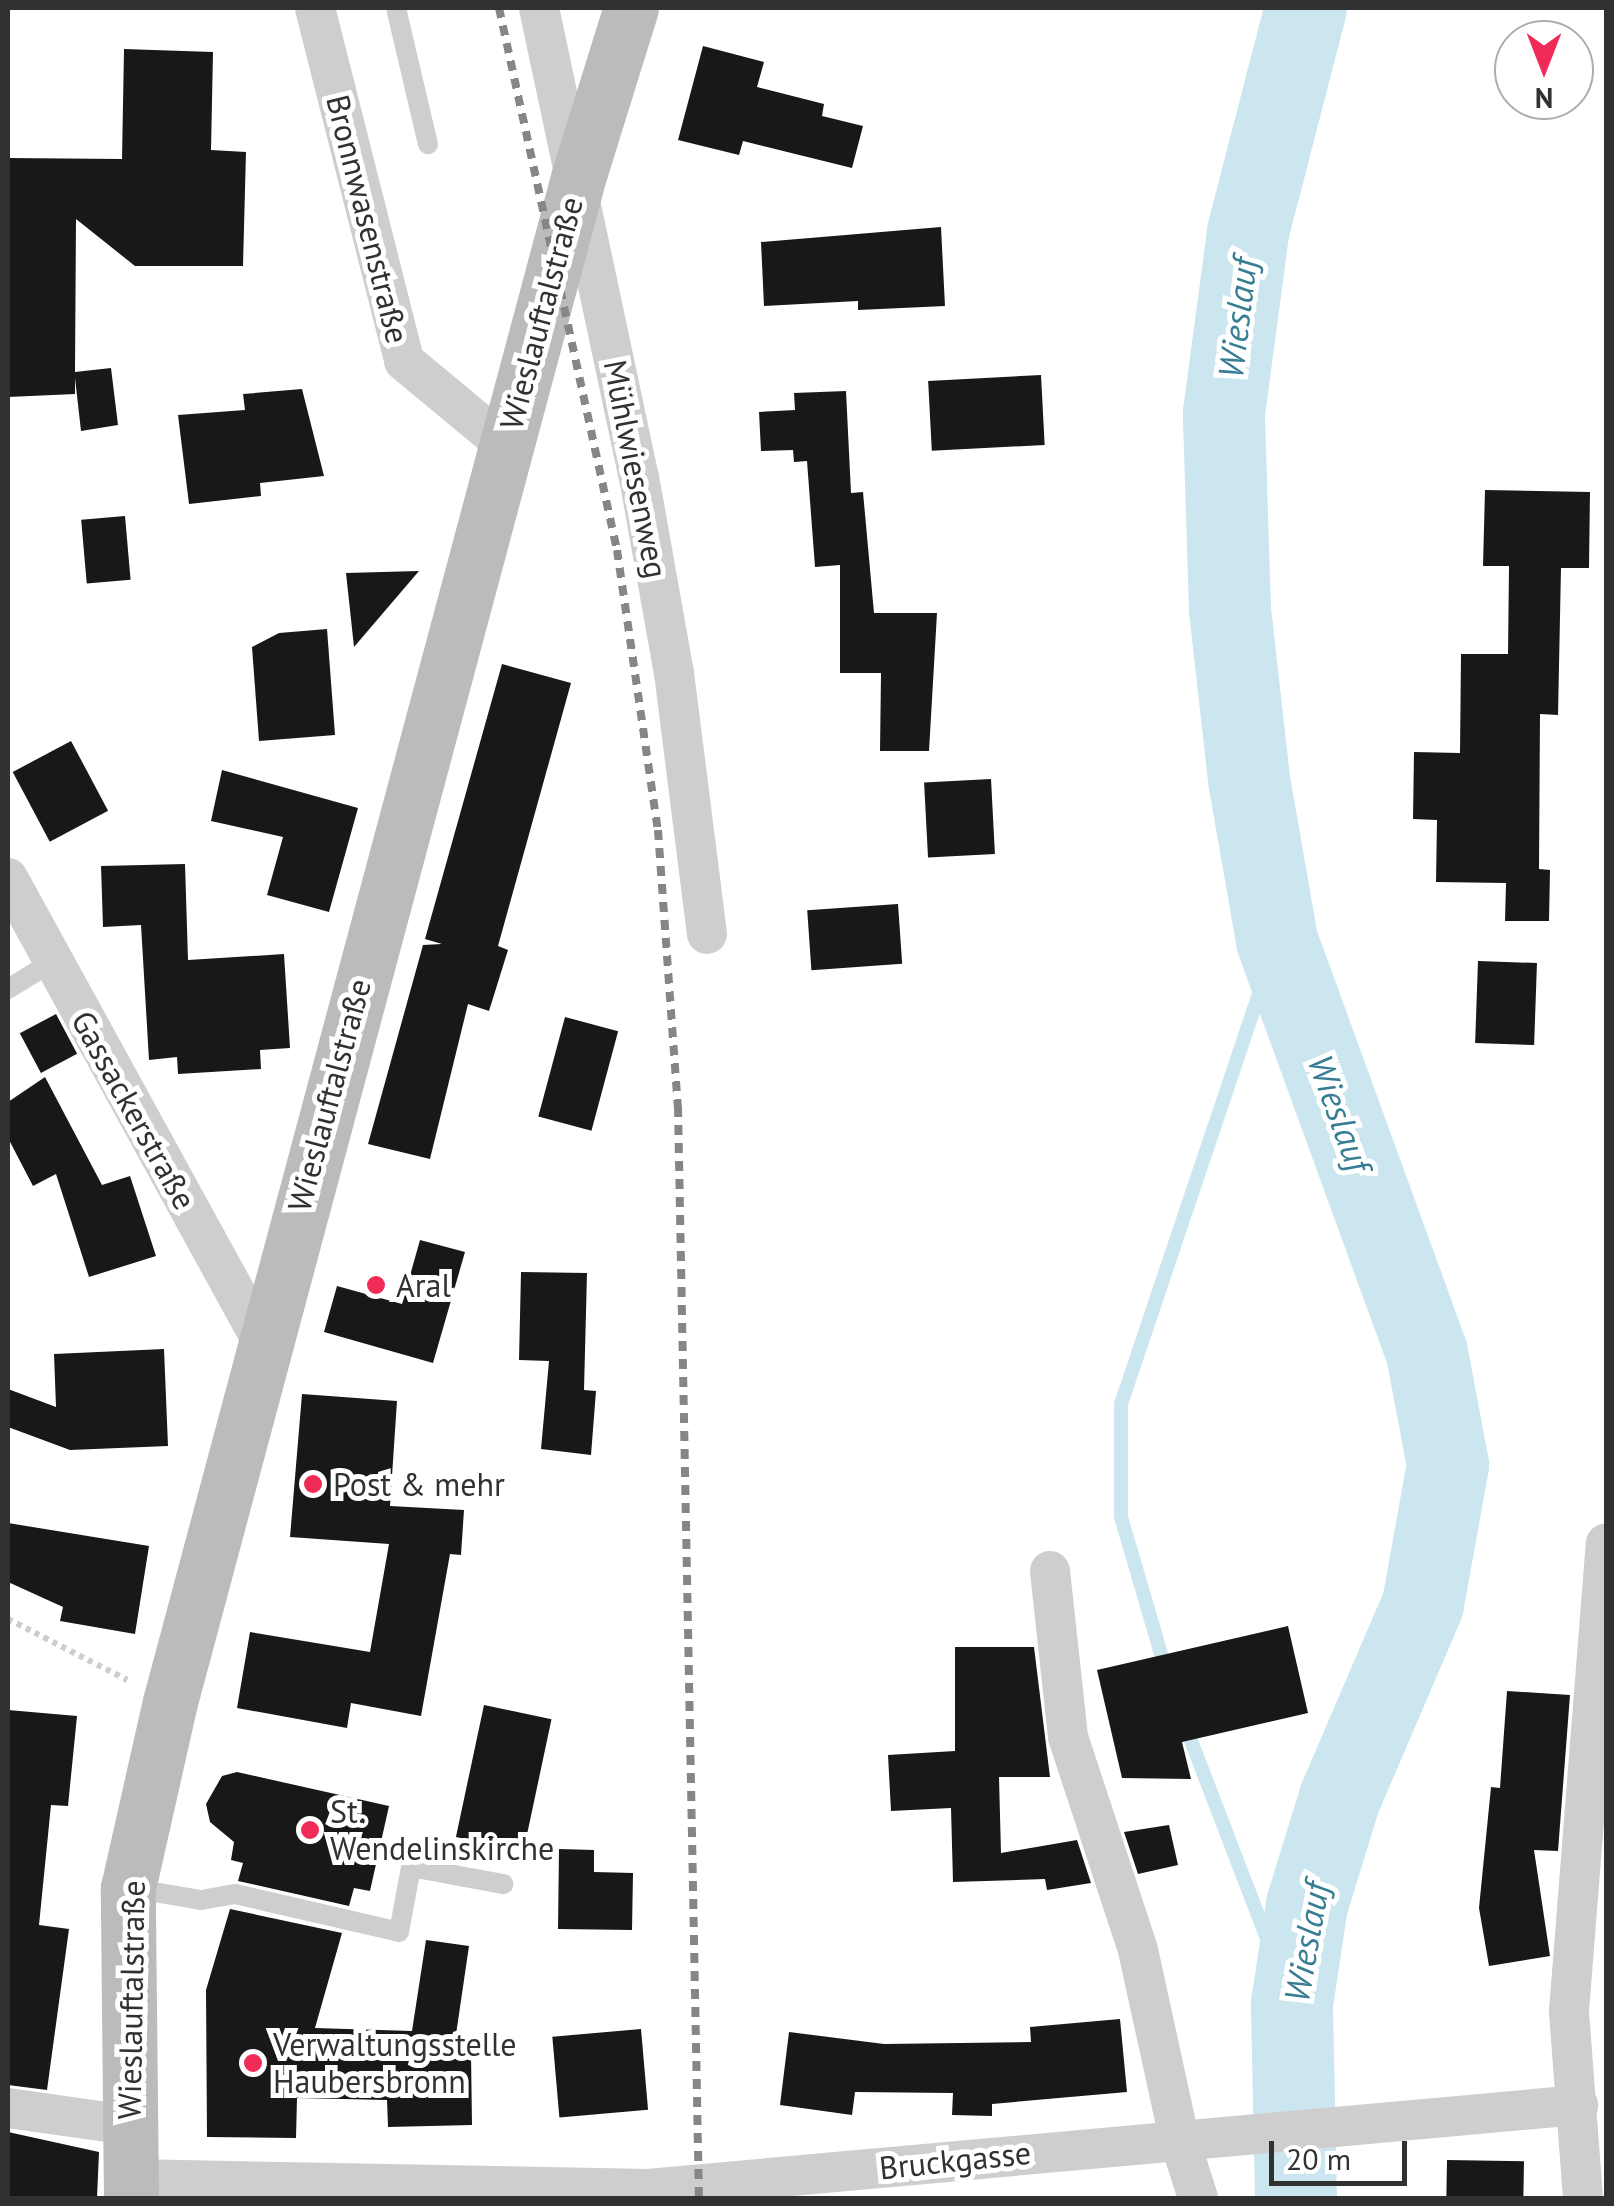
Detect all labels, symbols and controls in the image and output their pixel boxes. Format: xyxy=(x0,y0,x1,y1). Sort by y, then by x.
north arrow xyxy=(1494,20,1594,120)
text: N xyxy=(1535,80,1553,117)
street label: Bronnwasenstraße xyxy=(319,91,417,347)
street label: Wieslauftalstraße xyxy=(491,192,591,434)
water label: Wieslauf xyxy=(1209,255,1265,381)
street label: Mühlwiesenweg xyxy=(596,357,676,581)
street label: Wieslauftalstraße xyxy=(279,974,379,1216)
street label: Gassackerstraße xyxy=(64,1004,204,1216)
water label: Wieslauf xyxy=(1300,1049,1380,1177)
place label: Aral xyxy=(396,1266,451,1304)
marker: Aral xyxy=(365,1274,387,1296)
place label: Post & mehr xyxy=(333,1465,505,1503)
marker: Post & mehr xyxy=(302,1473,324,1495)
place label: St. Wendelinskirche xyxy=(330,1793,554,1868)
marker: St. Wendelinskirche xyxy=(299,1819,321,1841)
water label: Wieslauf xyxy=(1275,1879,1337,2005)
street label: Wieslauftalstraße xyxy=(110,1880,152,2120)
place label: Verwaltungsstelle Haubersbronn xyxy=(273,2026,517,2101)
marker: Verwaltungsstelle Haubersbronn xyxy=(242,2052,264,2074)
scale bar xyxy=(1274,2121,1412,2183)
street label: Bruckgasse xyxy=(877,2133,1033,2187)
text: 20 m xyxy=(1286,2139,1351,2178)

